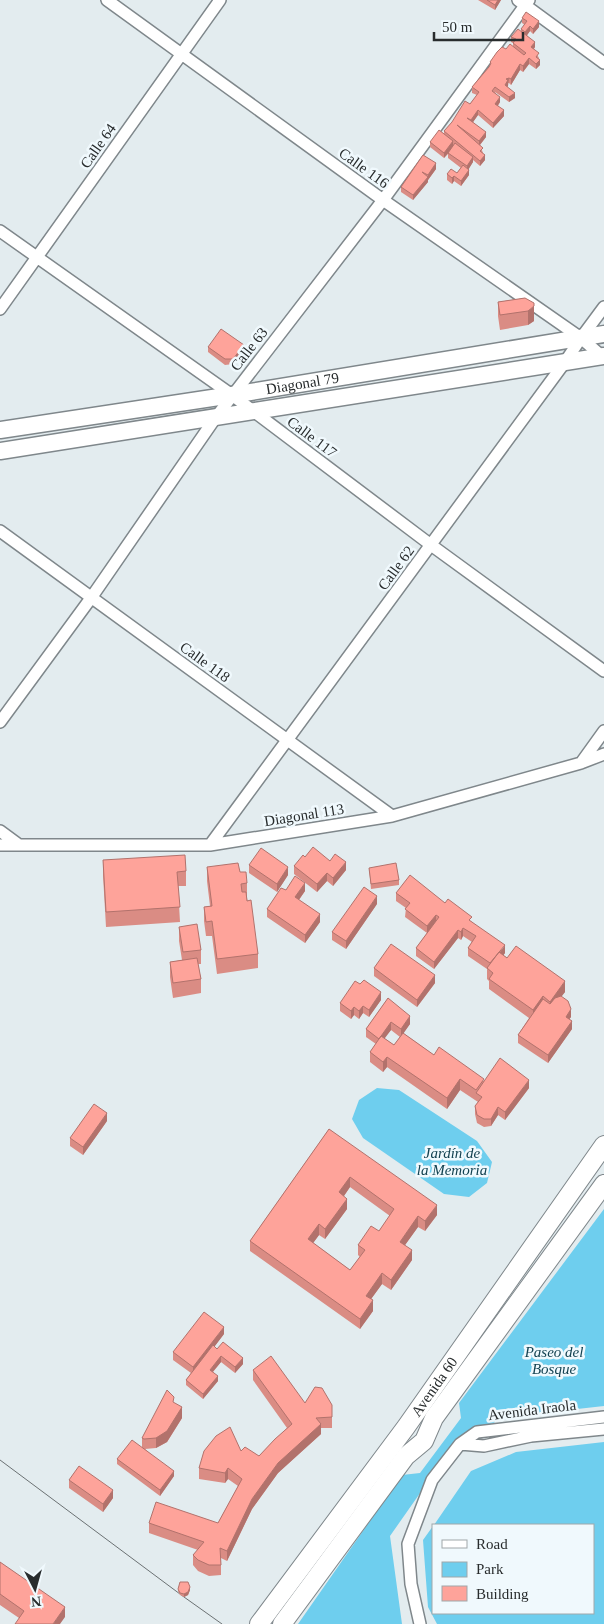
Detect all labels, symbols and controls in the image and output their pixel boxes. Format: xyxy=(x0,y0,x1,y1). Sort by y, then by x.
scale bar xyxy=(434,10,523,42)
text: 50 m xyxy=(442,19,473,35)
street label: Calle 64 xyxy=(77,120,119,171)
street label: Calle 116 xyxy=(336,145,392,192)
street label: Calle 63 xyxy=(227,324,271,374)
street label: Diagonal 79 xyxy=(265,370,340,397)
street label: Calle 117 xyxy=(284,413,340,461)
street label: Calle 62 xyxy=(375,543,417,593)
street label: Calle 118 xyxy=(177,639,233,685)
street label: Diagonal 113 xyxy=(263,801,345,829)
park label: Jardín de la Memoria xyxy=(417,1145,487,1178)
park label: Paseo del Bosque xyxy=(524,1344,583,1377)
street label: Avenida 60 xyxy=(408,1354,460,1419)
street label: Avenida Iraola xyxy=(487,1397,577,1423)
legend xyxy=(432,1524,594,1614)
text: Road xyxy=(476,1536,508,1552)
text: Park xyxy=(476,1561,504,1577)
north arrow xyxy=(10,1564,60,1614)
text: Building xyxy=(476,1586,529,1602)
text: N xyxy=(30,1593,42,1609)

